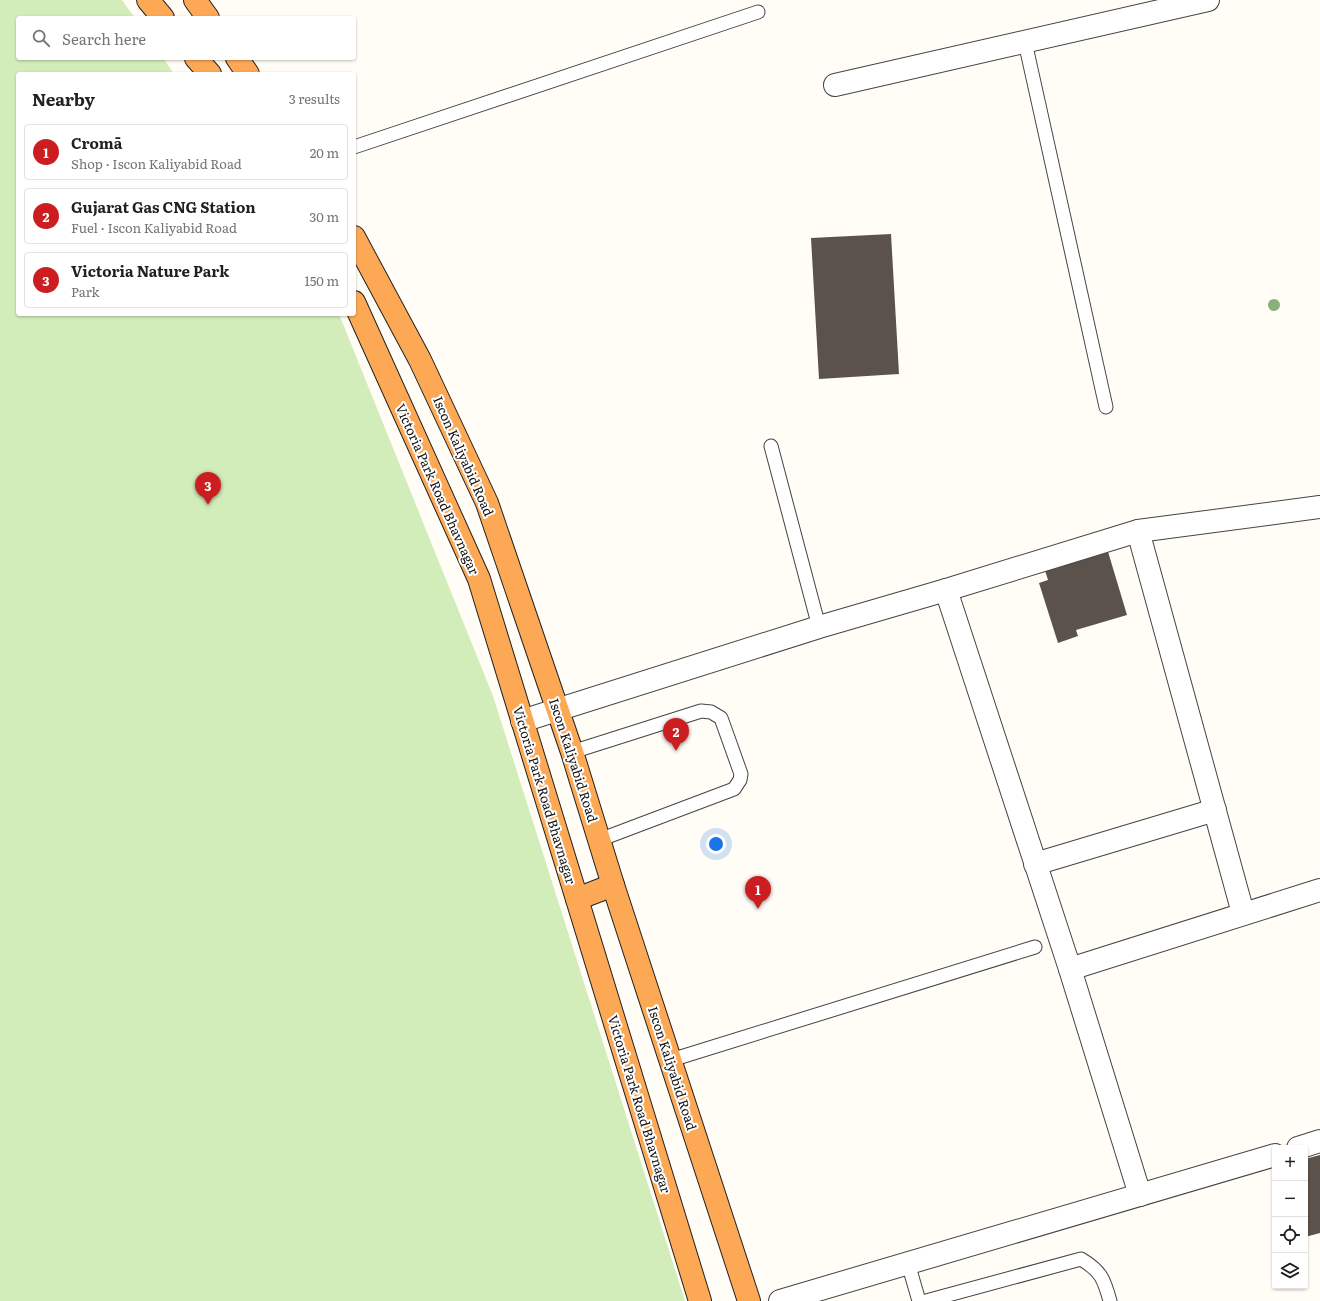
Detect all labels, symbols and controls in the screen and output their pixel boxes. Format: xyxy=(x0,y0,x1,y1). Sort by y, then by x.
search box xyxy=(16,16,356,60)
icon: search xyxy=(30,27,52,49)
text: Search here xyxy=(62,27,146,50)
text: Nearby xyxy=(32,86,95,111)
text: 3 results xyxy=(289,89,340,108)
text: Cromā xyxy=(71,131,122,154)
text: 1 xyxy=(43,143,49,162)
text: 20 m xyxy=(310,143,339,162)
text: Shop · Iscon Kaliyabid Road xyxy=(71,154,242,173)
text: Gujarat Gas CNG Station xyxy=(71,195,256,218)
text: 2 xyxy=(43,207,49,226)
text: 30 m xyxy=(309,207,339,226)
text: Fuel · Iscon Kaliyabid Road xyxy=(71,218,237,237)
text: Victoria Nature Park xyxy=(71,259,229,282)
text: 3 xyxy=(42,271,50,290)
text: 150 m xyxy=(304,271,339,290)
text: Park xyxy=(71,282,100,301)
street label: Iscon Kaliyabid Road xyxy=(429,393,499,519)
street label: Victoria Park Road Bhavnagar xyxy=(392,400,485,578)
pin: 3 xyxy=(195,472,221,505)
street label: Iscon Kaliyabid Road xyxy=(545,696,603,825)
street label: Victoria Park Road Bhavnagar xyxy=(509,704,581,887)
pin: 2 xyxy=(663,718,689,751)
your location xyxy=(706,834,726,854)
pin: 1 xyxy=(745,876,771,909)
street label: Iscon Kaliyabid Road xyxy=(644,1004,702,1133)
street label: Victoria Park Road Bhavnagar xyxy=(604,1013,676,1196)
map controls xyxy=(1272,1145,1308,1289)
button: + xyxy=(1272,1145,1308,1181)
button: − xyxy=(1272,1181,1308,1217)
button: locate xyxy=(1272,1217,1308,1253)
button: layers xyxy=(1272,1253,1308,1289)

